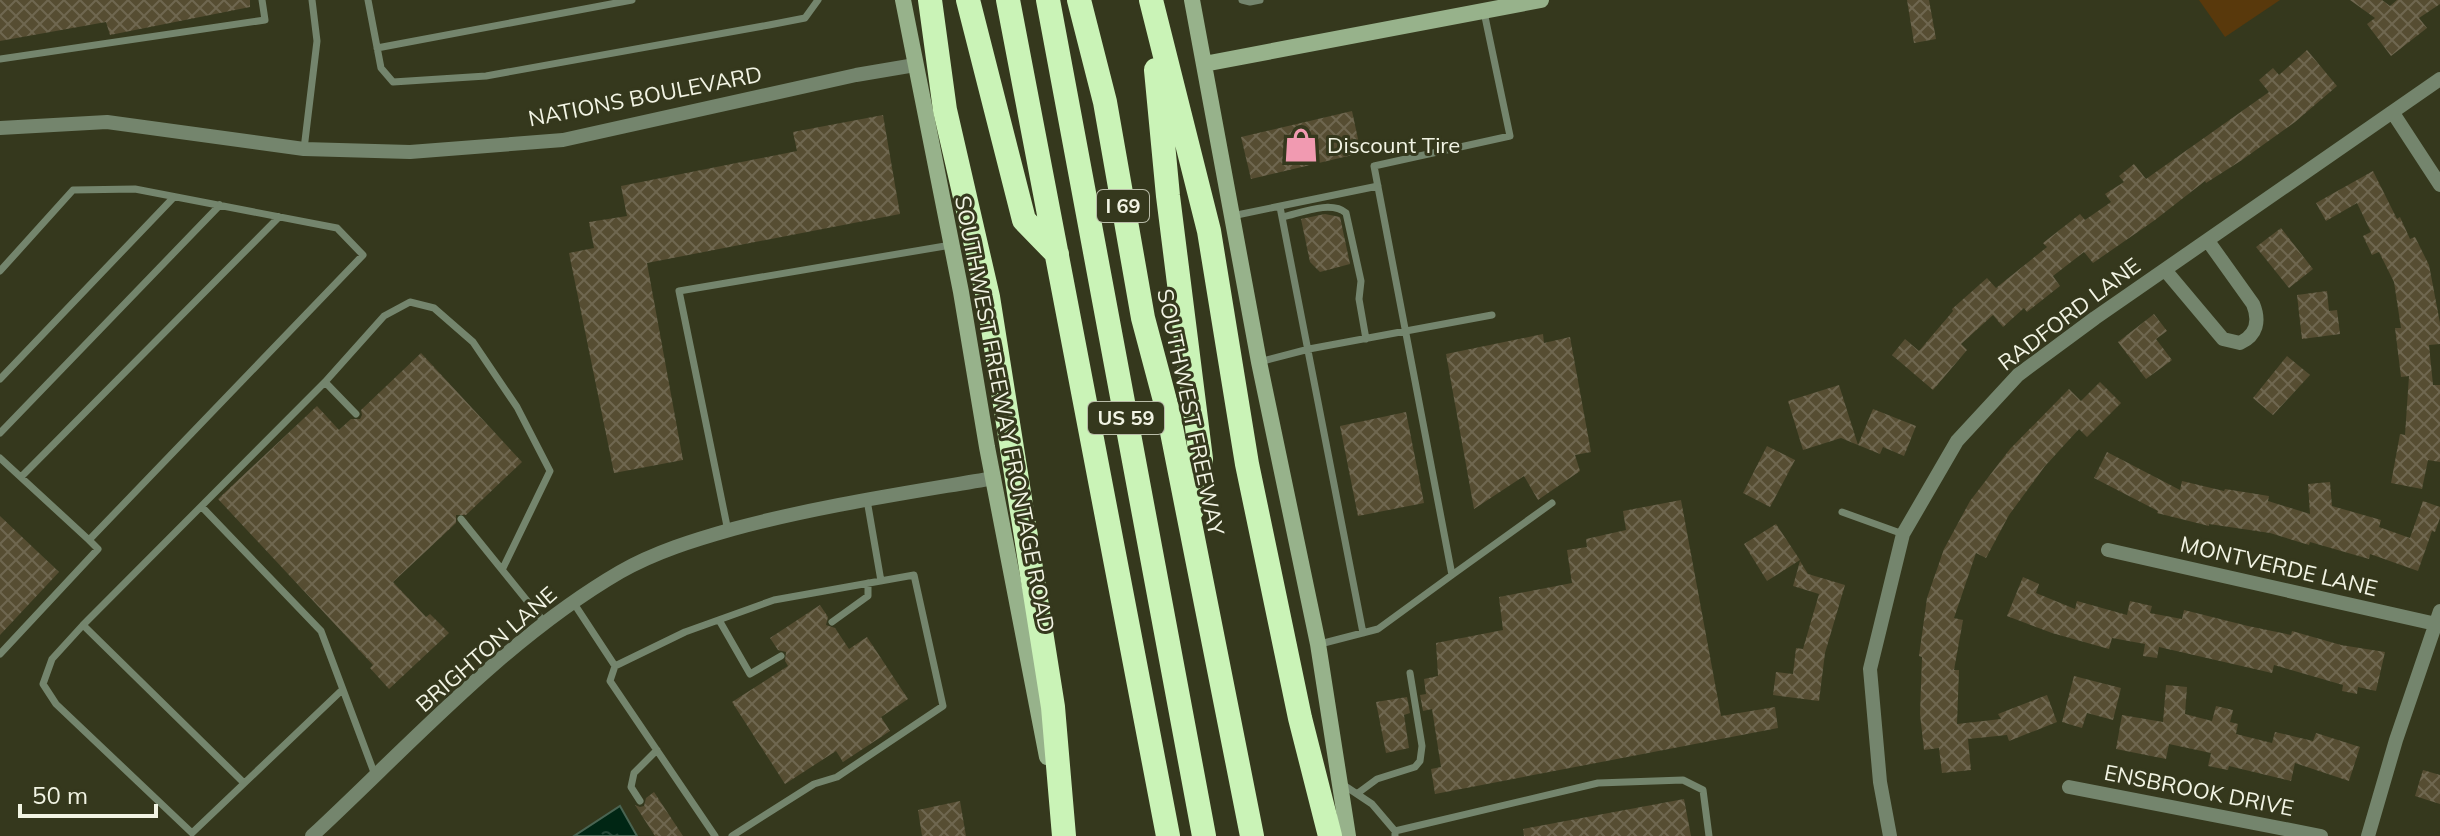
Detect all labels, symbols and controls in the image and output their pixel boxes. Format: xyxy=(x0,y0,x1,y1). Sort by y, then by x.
street label: NATIONS BOULEVARD xyxy=(526,60,764,132)
shop icon: Discount Tire xyxy=(1282,126,1320,164)
place label: Discount Tire xyxy=(1327,131,1460,159)
road number: I 69 xyxy=(1097,190,1149,222)
street label: SOUTHWEST FREEWAY FRONTAGE ROAD xyxy=(949,193,1061,635)
street label: RADFORD LANE xyxy=(1992,251,2146,377)
street label: SOUTHWEST FREEWAY xyxy=(1151,286,1231,538)
road number: US 59 xyxy=(1088,402,1164,434)
street label: MONTVERDE LANE xyxy=(2178,530,2380,602)
street label: BRIGHTON LANE xyxy=(410,580,562,718)
street label: ENSBROOK DRIVE xyxy=(2102,758,2296,822)
scale bar xyxy=(20,768,156,818)
text: 50 m xyxy=(32,780,88,810)

